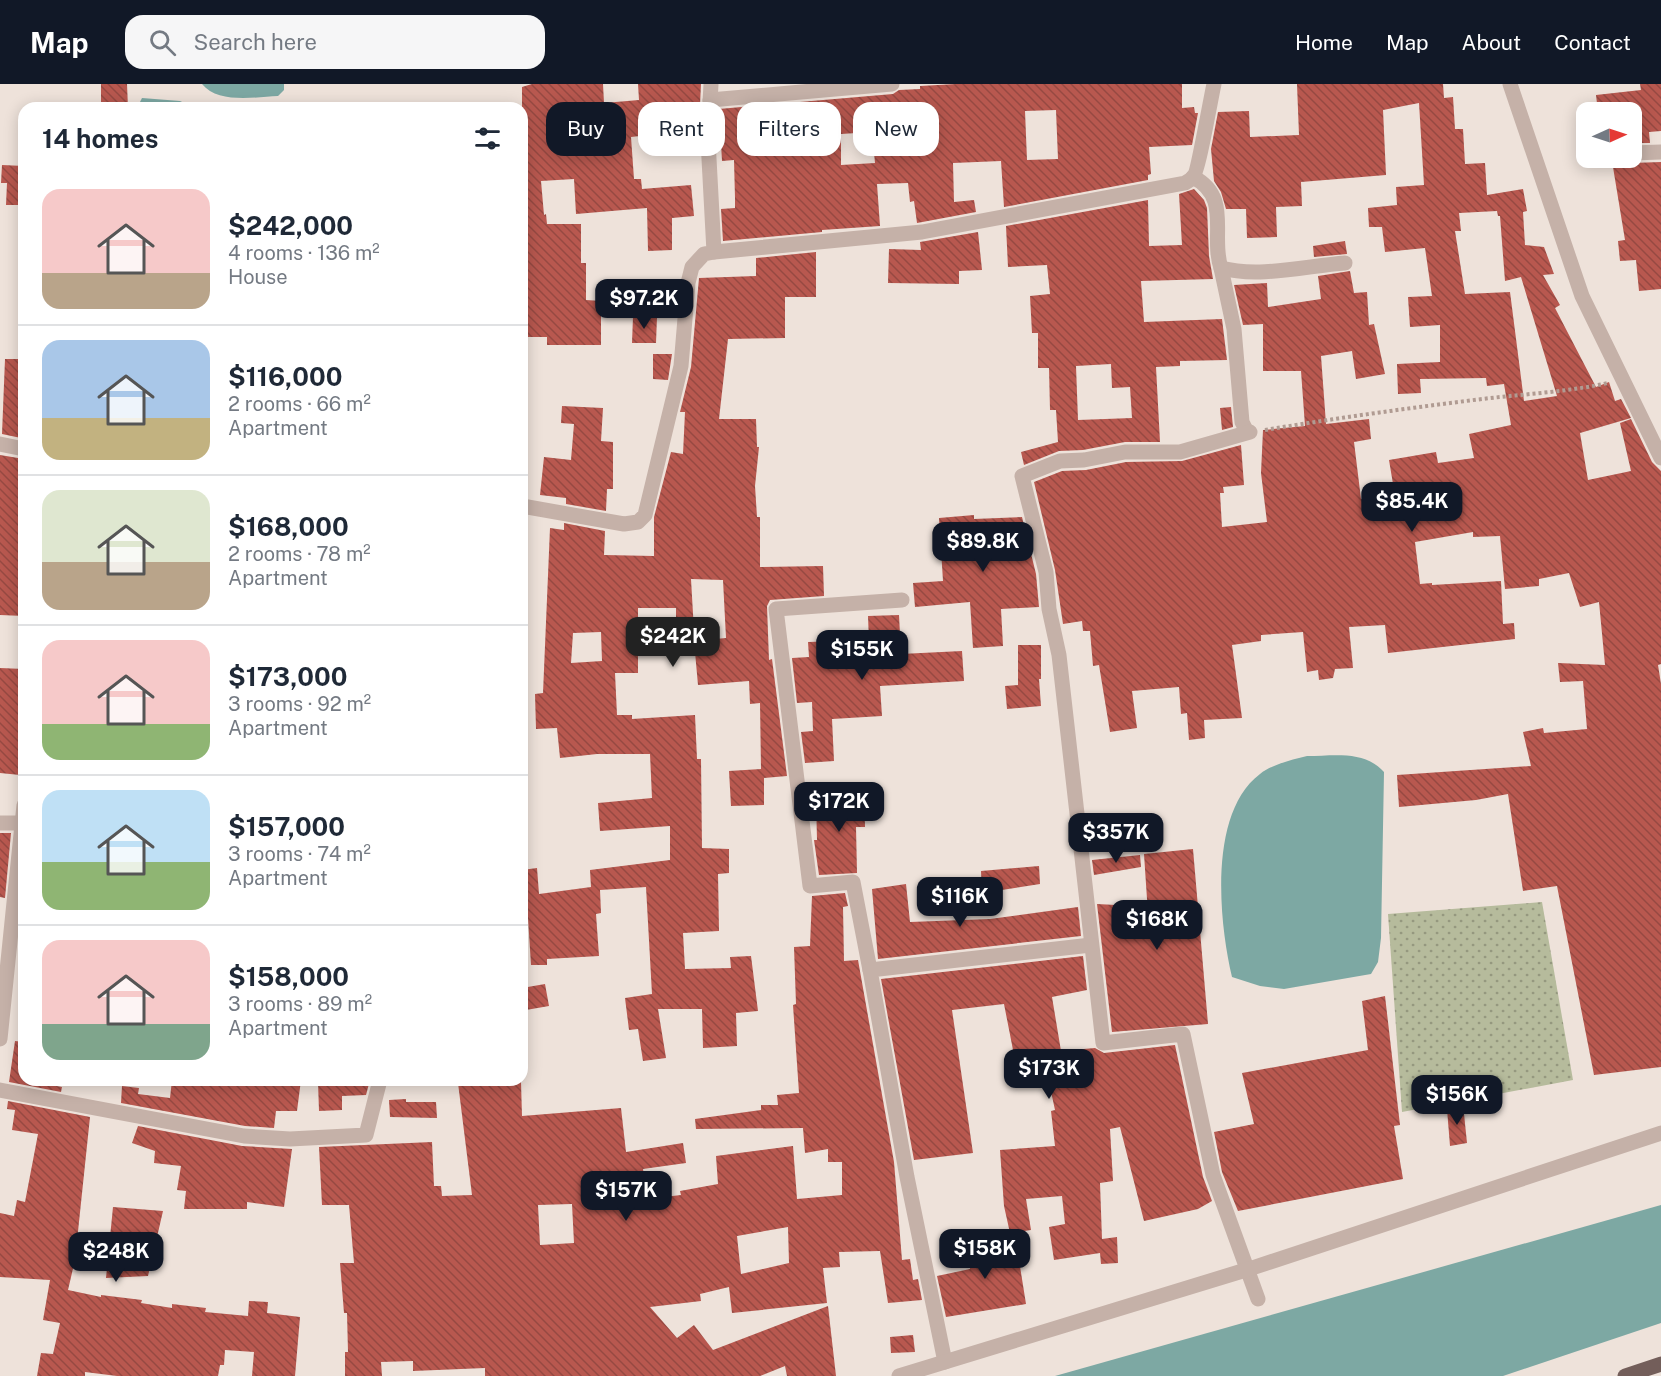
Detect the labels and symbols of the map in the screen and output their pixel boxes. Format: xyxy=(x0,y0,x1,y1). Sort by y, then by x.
north arrow xyxy=(1576,102,1642,168)
pin: $97.2K xyxy=(595,279,693,330)
pin: $85.4K xyxy=(1363,482,1461,533)
pin: $89.8K xyxy=(934,522,1032,573)
pin: $242K xyxy=(631,617,715,668)
pin: $155K xyxy=(820,630,904,681)
pin: $172K xyxy=(797,782,881,833)
pin: $357K xyxy=(1074,813,1158,864)
pin: $116K xyxy=(918,877,1002,928)
pin: $168K xyxy=(1115,900,1199,951)
pin: $173K xyxy=(1007,1049,1091,1100)
pin: $156K xyxy=(1415,1075,1499,1126)
pin: $157K xyxy=(584,1171,668,1222)
pin: $158K xyxy=(943,1229,1027,1280)
pin: $248K xyxy=(74,1232,158,1283)

